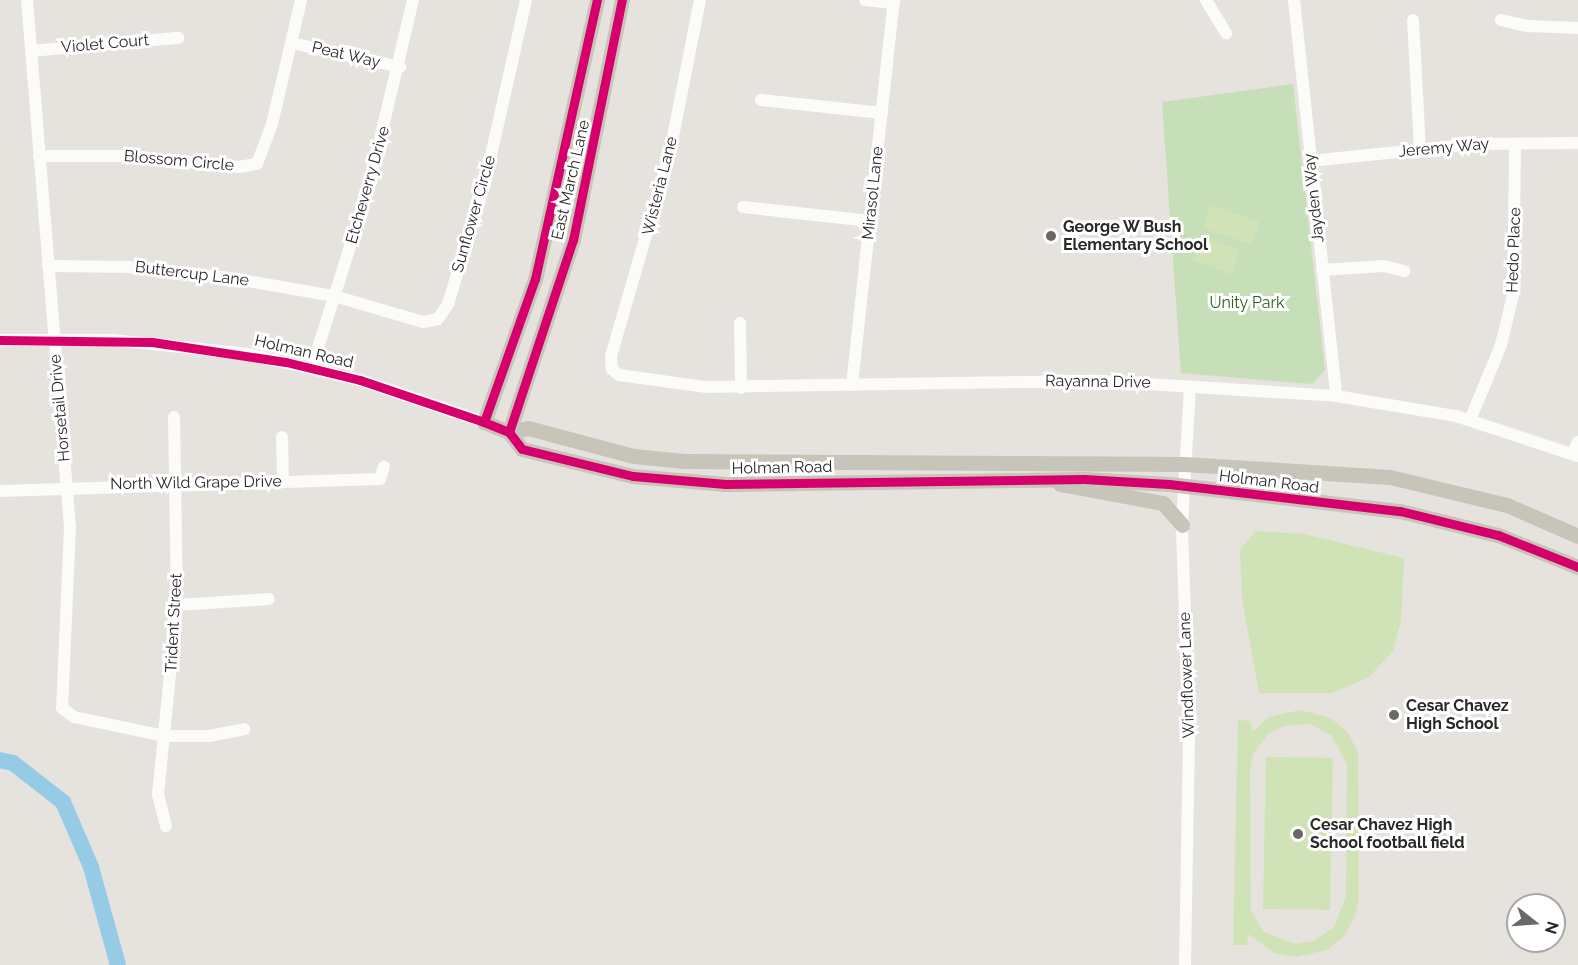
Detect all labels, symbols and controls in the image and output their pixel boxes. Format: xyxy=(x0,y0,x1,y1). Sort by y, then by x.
street label: Violet Court xyxy=(60,31,150,57)
street label: Peat Way xyxy=(310,38,382,72)
street label: East March Lane xyxy=(548,118,594,242)
street label: Etcheverry Drive xyxy=(342,124,394,246)
street label: Jeremy Way xyxy=(1397,134,1491,162)
street label: Wisteria Lane xyxy=(638,135,682,237)
street label: Mirasol Lane xyxy=(859,145,887,241)
street label: Blossom Circle xyxy=(123,147,235,175)
street label: Jayden Way xyxy=(1300,152,1328,244)
street label: Sunflower Circle xyxy=(448,153,500,275)
street label: Hedo Place xyxy=(1503,207,1525,293)
place label: George W Bush Elementary School xyxy=(1063,217,1208,255)
marker: George W Bush Elementary School xyxy=(1044,229,1058,243)
street label: Buttercup Lane xyxy=(134,257,250,291)
park label: Unity Park xyxy=(1209,293,1285,313)
street label: Holman Road xyxy=(253,331,355,373)
street label: Horsetail Drive xyxy=(46,353,74,463)
street label: Rayanna Drive xyxy=(1045,371,1151,393)
street label: Holman Road xyxy=(731,458,833,478)
street label: Holman Road xyxy=(1218,466,1320,498)
street label: North Wild Grape Drive xyxy=(110,472,282,494)
street label: Trident Street xyxy=(162,573,186,673)
street label: Windflower Lane xyxy=(1175,611,1199,739)
place label: Cesar Chavez High School xyxy=(1406,696,1509,734)
marker: Cesar Chavez High School xyxy=(1387,708,1401,722)
place label: Cesar Chavez High School football field xyxy=(1310,815,1465,853)
marker: Cesar Chavez High School football field xyxy=(1291,827,1305,841)
north arrow xyxy=(1506,893,1566,953)
text: N xyxy=(1541,919,1563,936)

